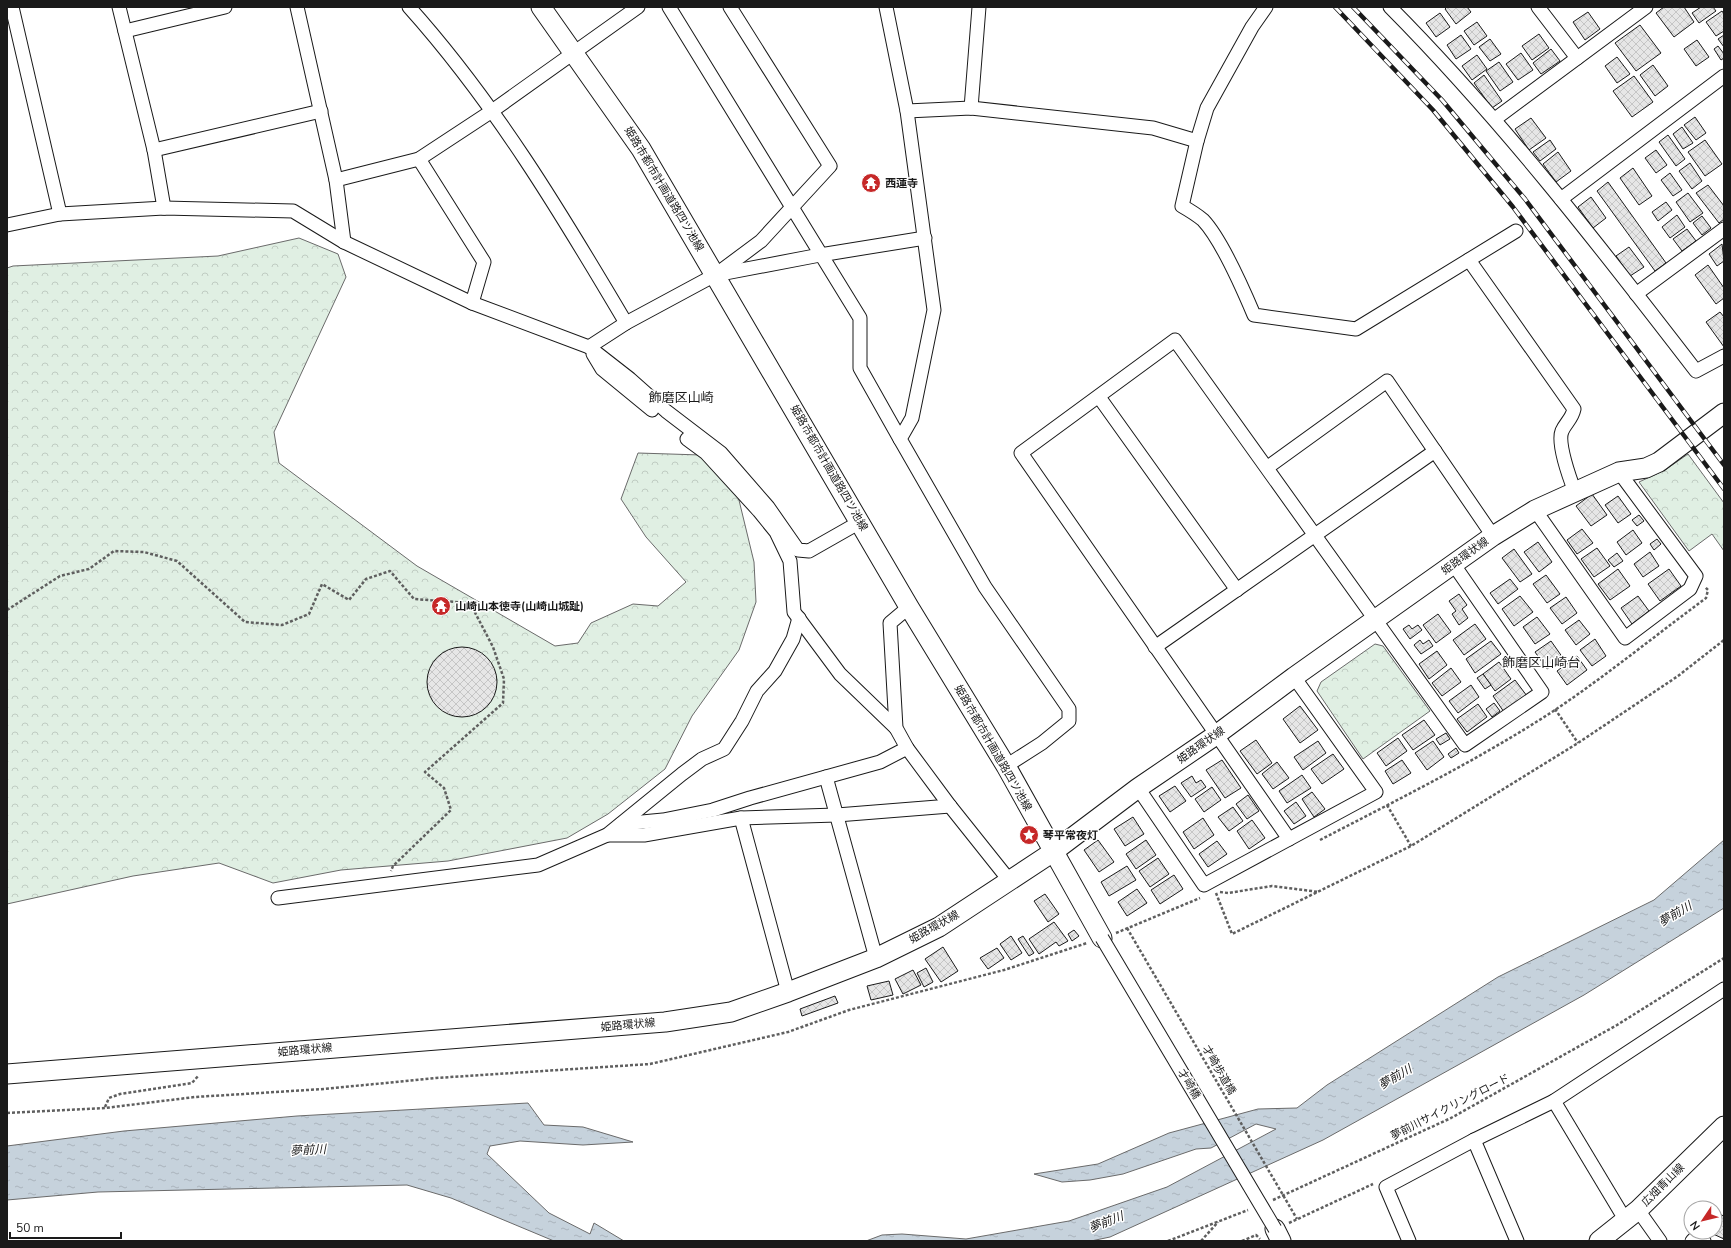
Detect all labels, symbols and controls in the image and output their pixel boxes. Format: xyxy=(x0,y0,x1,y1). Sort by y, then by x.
street label: 姫路市都市計画道路四ツ池線 xyxy=(621,124,707,254)
temple icon: 西蓮寺 xyxy=(860,172,882,194)
place label: 西蓮寺 xyxy=(885,176,918,191)
district label: 飾磨区山崎 xyxy=(648,389,714,407)
street label: 姫路市都市計画道路四ツ池線 xyxy=(787,402,871,534)
street label: 姫路環状線 xyxy=(1438,534,1492,578)
temple icon: 山崎山本徳寺(山崎山城趾) xyxy=(430,595,452,617)
place label: 山崎山本徳寺(山崎山城趾) xyxy=(455,599,584,614)
district label: 飾磨区山崎台 xyxy=(1502,654,1580,672)
street label: 姫路市都市計画道路四ツ池線 xyxy=(951,682,1035,814)
street label: 姫路環状線 xyxy=(1174,723,1228,767)
place icon: 琴平常夜灯 xyxy=(1018,824,1040,846)
place label: 琴平常夜灯 xyxy=(1042,828,1098,843)
water label: 夢前川 xyxy=(1655,897,1696,930)
street label: 姫路環状線 xyxy=(906,907,962,947)
street label: 姫路環状線 xyxy=(600,1015,656,1035)
street label: 姫路環状線 xyxy=(277,1040,333,1060)
street label: 才崎歩道橋 xyxy=(1199,1042,1239,1098)
water label: 夢前川 xyxy=(1375,1060,1416,1093)
street label: 才崎橋 xyxy=(1174,1066,1204,1102)
street label: 夢前川サイクリングロード xyxy=(1388,1070,1512,1144)
water label: 夢前川 xyxy=(290,1141,328,1159)
street label: 広畑青山線 xyxy=(1638,1160,1688,1210)
north arrow xyxy=(1683,1200,1723,1240)
water label: 夢前川 xyxy=(1086,1207,1128,1236)
scale bar xyxy=(10,1214,121,1240)
text: N xyxy=(1687,1218,1704,1233)
text: 50 m xyxy=(16,1220,44,1236)

